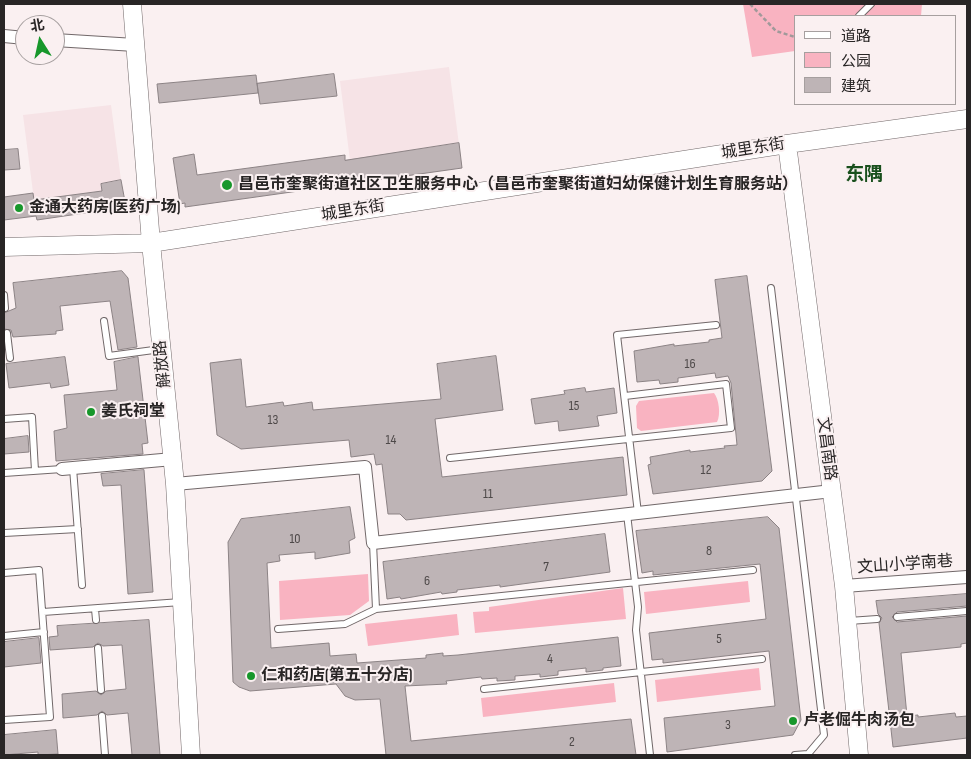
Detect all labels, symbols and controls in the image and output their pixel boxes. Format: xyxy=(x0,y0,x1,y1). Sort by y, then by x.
north arrow xyxy=(15,15,65,65)
legend xyxy=(794,15,956,105)
text: 北 xyxy=(29,16,46,35)
text: 道路 xyxy=(841,27,871,46)
text: 公园 xyxy=(841,52,871,71)
text: 建筑 xyxy=(841,77,871,96)
street label: 城里东街 xyxy=(720,135,786,163)
district label: 东隅 xyxy=(845,164,883,186)
place label: 昌邑市奎聚街道社区卫生服务中心（昌邑市奎聚街道妇幼保健计划生育服务站） xyxy=(238,175,798,195)
marker: 昌邑市奎聚街道社区卫生服务中心（昌邑市奎聚街道妇幼保健计划生育服务站） xyxy=(220,178,234,192)
street label: 城里东街 xyxy=(320,197,386,225)
place label: 金通大药房(医药广场) xyxy=(29,198,180,218)
marker: 金通大药房(医药广场) xyxy=(13,202,25,214)
street label: 解放路 xyxy=(151,339,175,389)
house number: 16 xyxy=(684,356,696,372)
house number: 15 xyxy=(569,398,579,414)
place label: 姜氏祠堂 xyxy=(101,402,165,422)
marker: 姜氏祠堂 xyxy=(85,406,97,418)
house number: 13 xyxy=(268,412,278,428)
street label: 文昌南路 xyxy=(813,416,839,482)
house number: 14 xyxy=(386,432,396,448)
house number: 12 xyxy=(701,462,711,478)
house number: 11 xyxy=(483,486,493,502)
house number: 10 xyxy=(289,531,301,547)
house number: 8 xyxy=(706,543,712,559)
street label: 文山小学南巷 xyxy=(856,552,954,578)
house number: 7 xyxy=(543,559,549,575)
house number: 6 xyxy=(424,573,430,589)
house number: 5 xyxy=(716,631,722,647)
house number: 4 xyxy=(547,651,553,667)
place label: 仁和药店(第五十分店) xyxy=(261,666,412,686)
marker: 仁和药店(第五十分店) xyxy=(245,670,257,682)
place label: 卢老倔牛肉汤包 xyxy=(803,711,915,731)
marker: 卢老倔牛肉汤包 xyxy=(787,715,799,727)
house number: 3 xyxy=(725,717,731,733)
house number: 2 xyxy=(569,734,575,750)

